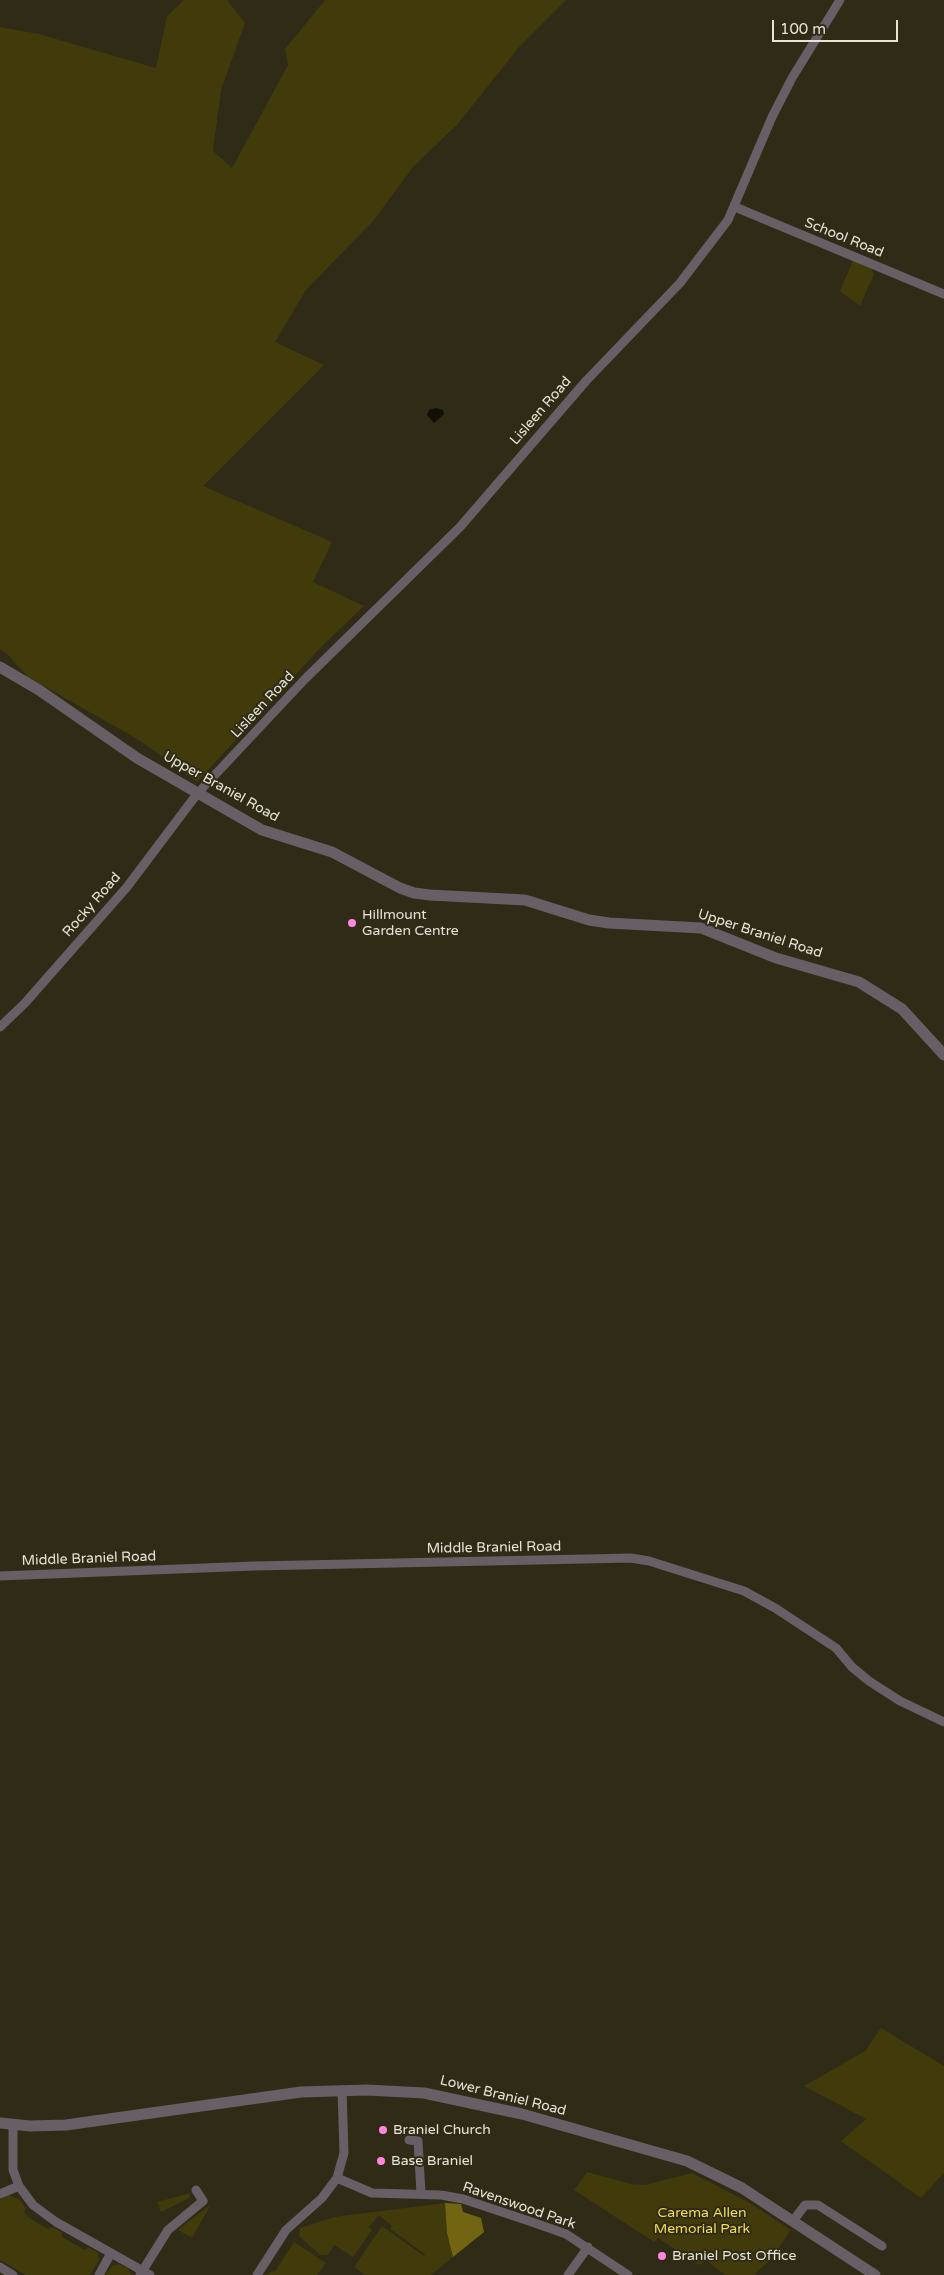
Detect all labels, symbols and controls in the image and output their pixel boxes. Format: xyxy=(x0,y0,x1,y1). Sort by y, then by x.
scale bar xyxy=(774,10,900,42)
text: 100 m xyxy=(780,20,826,38)
street label: School Road xyxy=(802,214,886,262)
street label: Lisleen Road xyxy=(507,373,575,449)
street label: Lisleen Road xyxy=(228,668,298,742)
street label: Upper Braniel Road xyxy=(160,748,282,826)
street label: Rocky Road xyxy=(59,869,125,941)
street label: Upper Braniel Road xyxy=(696,906,824,962)
place label: Hillmount Garden Centre xyxy=(362,907,459,940)
marker: Hillmount Garden Centre xyxy=(346,917,358,929)
street label: Middle Braniel Road xyxy=(427,1538,561,1558)
street label: Middle Braniel Road xyxy=(21,1548,157,1570)
street label: Lower Braniel Road xyxy=(438,2072,568,2120)
place label: Braniel Church xyxy=(393,2122,491,2138)
marker: Braniel Church xyxy=(377,2124,389,2136)
place label: Base Braniel xyxy=(391,2153,473,2169)
marker: Base Braniel xyxy=(375,2155,387,2167)
street label: Ravenswood Park xyxy=(460,2179,578,2233)
park label: Carema Allen Memorial Park xyxy=(654,2205,750,2238)
place label: Braniel Post Office xyxy=(672,2248,796,2264)
marker: Braniel Post Office xyxy=(656,2250,668,2262)

